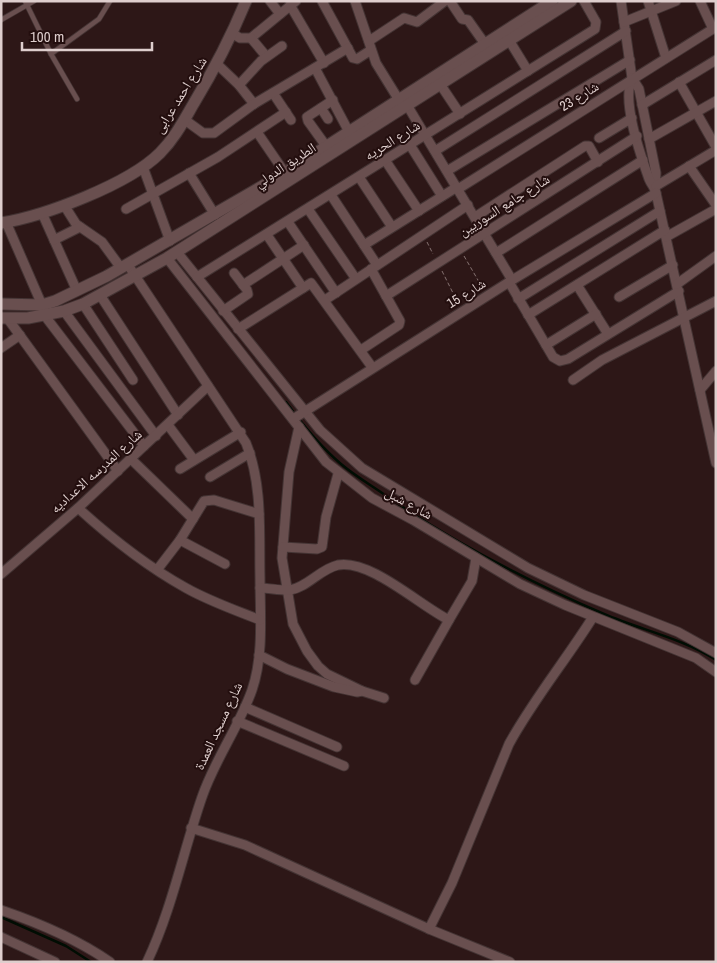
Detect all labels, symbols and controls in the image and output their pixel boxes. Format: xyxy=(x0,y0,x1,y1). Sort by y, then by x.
scale bar xyxy=(22,20,152,52)
text: 100 m xyxy=(30,26,64,47)
street label: شارع احمد عرابى xyxy=(149,53,212,137)
street label: شارع 23 xyxy=(556,77,602,116)
street label: شارع الحريه xyxy=(361,116,424,165)
street label: الطريق الدولي xyxy=(251,138,321,194)
street label: شارع جامع السوريين xyxy=(455,170,553,241)
street label: شارع 15 xyxy=(443,274,489,313)
street label: شارع المدرسه الاعداديه xyxy=(46,425,146,518)
street label: شارع شبل xyxy=(382,483,436,524)
street label: شارع مسجد العمدة xyxy=(190,679,247,773)

